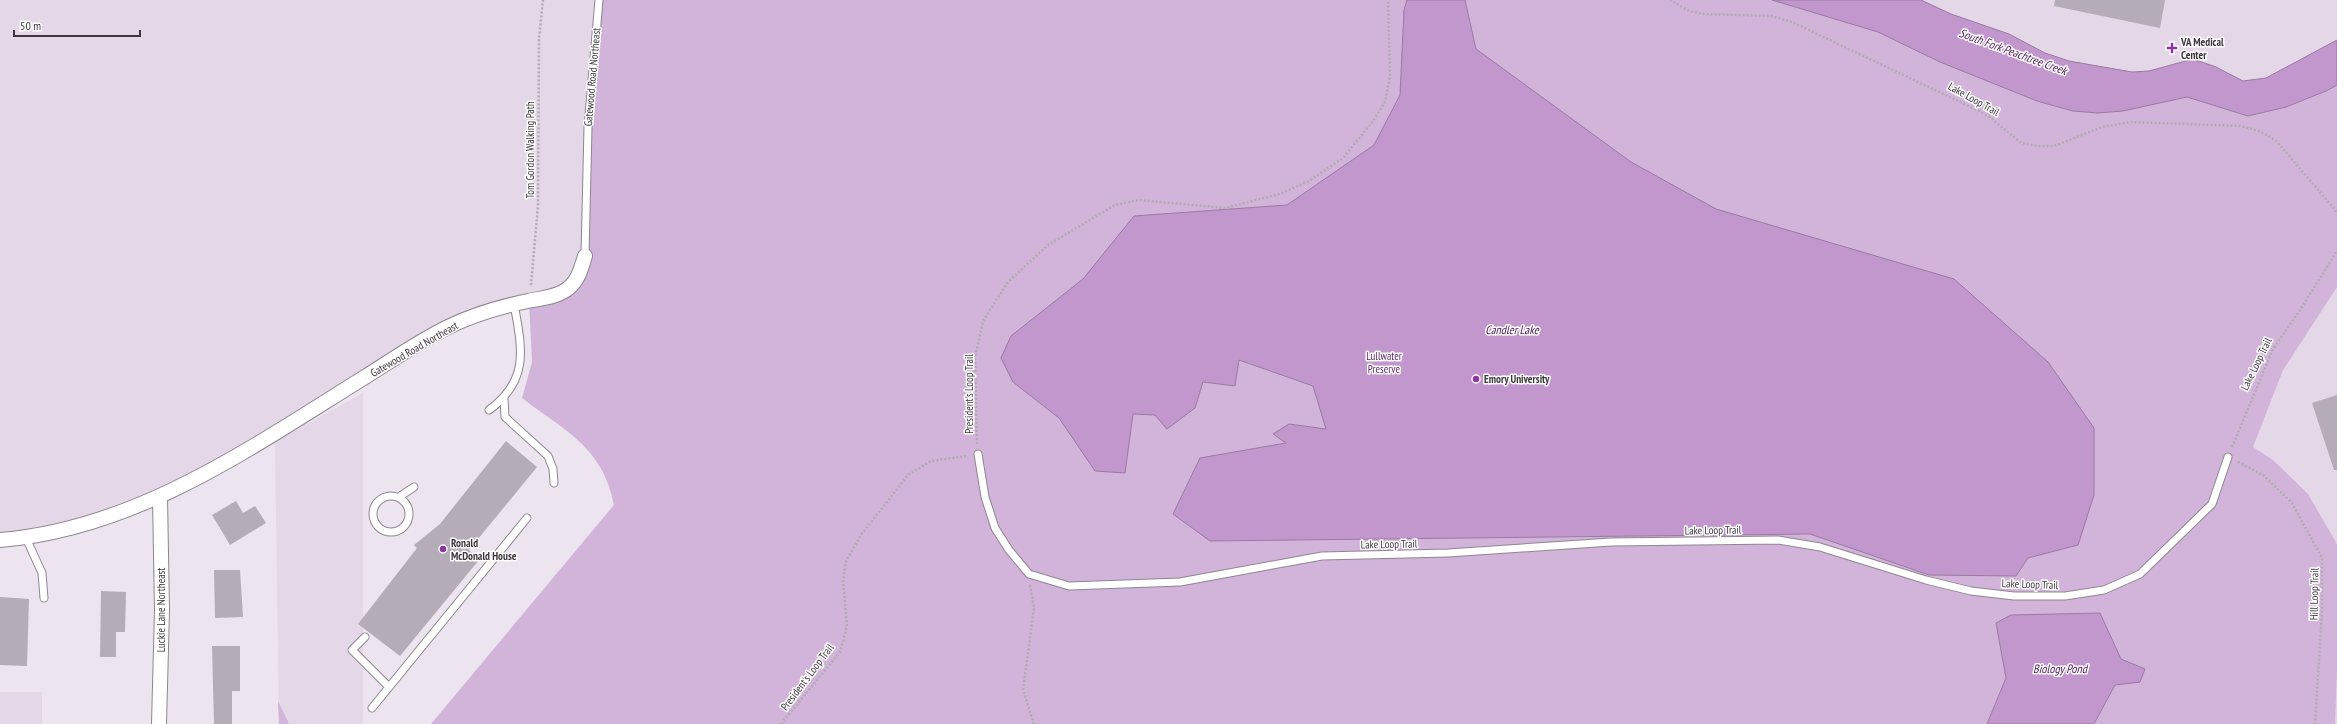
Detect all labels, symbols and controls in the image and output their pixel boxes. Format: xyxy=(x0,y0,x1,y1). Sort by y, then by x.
scale bar xyxy=(14,12,140,38)
text: 50 m xyxy=(20,18,41,33)
water label: South Fork Peachtree Creek xyxy=(1957,25,2070,78)
street label: Gatewood Road Northeast xyxy=(581,27,603,127)
place label: VA Medical Center xyxy=(2180,35,2224,62)
marker: VA Medical Center xyxy=(2166,42,2178,54)
street label: Lake Loop Trail xyxy=(1946,79,2003,119)
street label: Tom Gordon Walking Path xyxy=(523,101,537,199)
street label: Gatewood Road Northeast xyxy=(368,318,460,380)
water label: Candler Lake xyxy=(1485,322,1540,337)
street label: Lake Loop Trail xyxy=(2237,335,2275,393)
park label: Lullwater Preserve xyxy=(1366,349,1402,376)
street label: President's Loop Trail xyxy=(962,354,976,434)
place label: Emory University xyxy=(1484,372,1550,386)
marker: Emory University xyxy=(1471,374,1481,384)
street label: Lake Loop Trail xyxy=(1685,522,1742,537)
place label: Ronald McDonald House xyxy=(451,536,517,563)
street label: Lake Loop Trail xyxy=(1361,536,1418,551)
marker: Ronald McDonald House xyxy=(438,544,448,554)
street label: Hill Loop Trail xyxy=(2307,567,2321,620)
street label: Luckie Lane Northeast xyxy=(154,568,168,652)
street label: Lake Loop Trail xyxy=(2001,576,2059,592)
street label: President's Loop Trail xyxy=(777,641,837,713)
water label: Biology Pond xyxy=(2033,661,2089,676)

